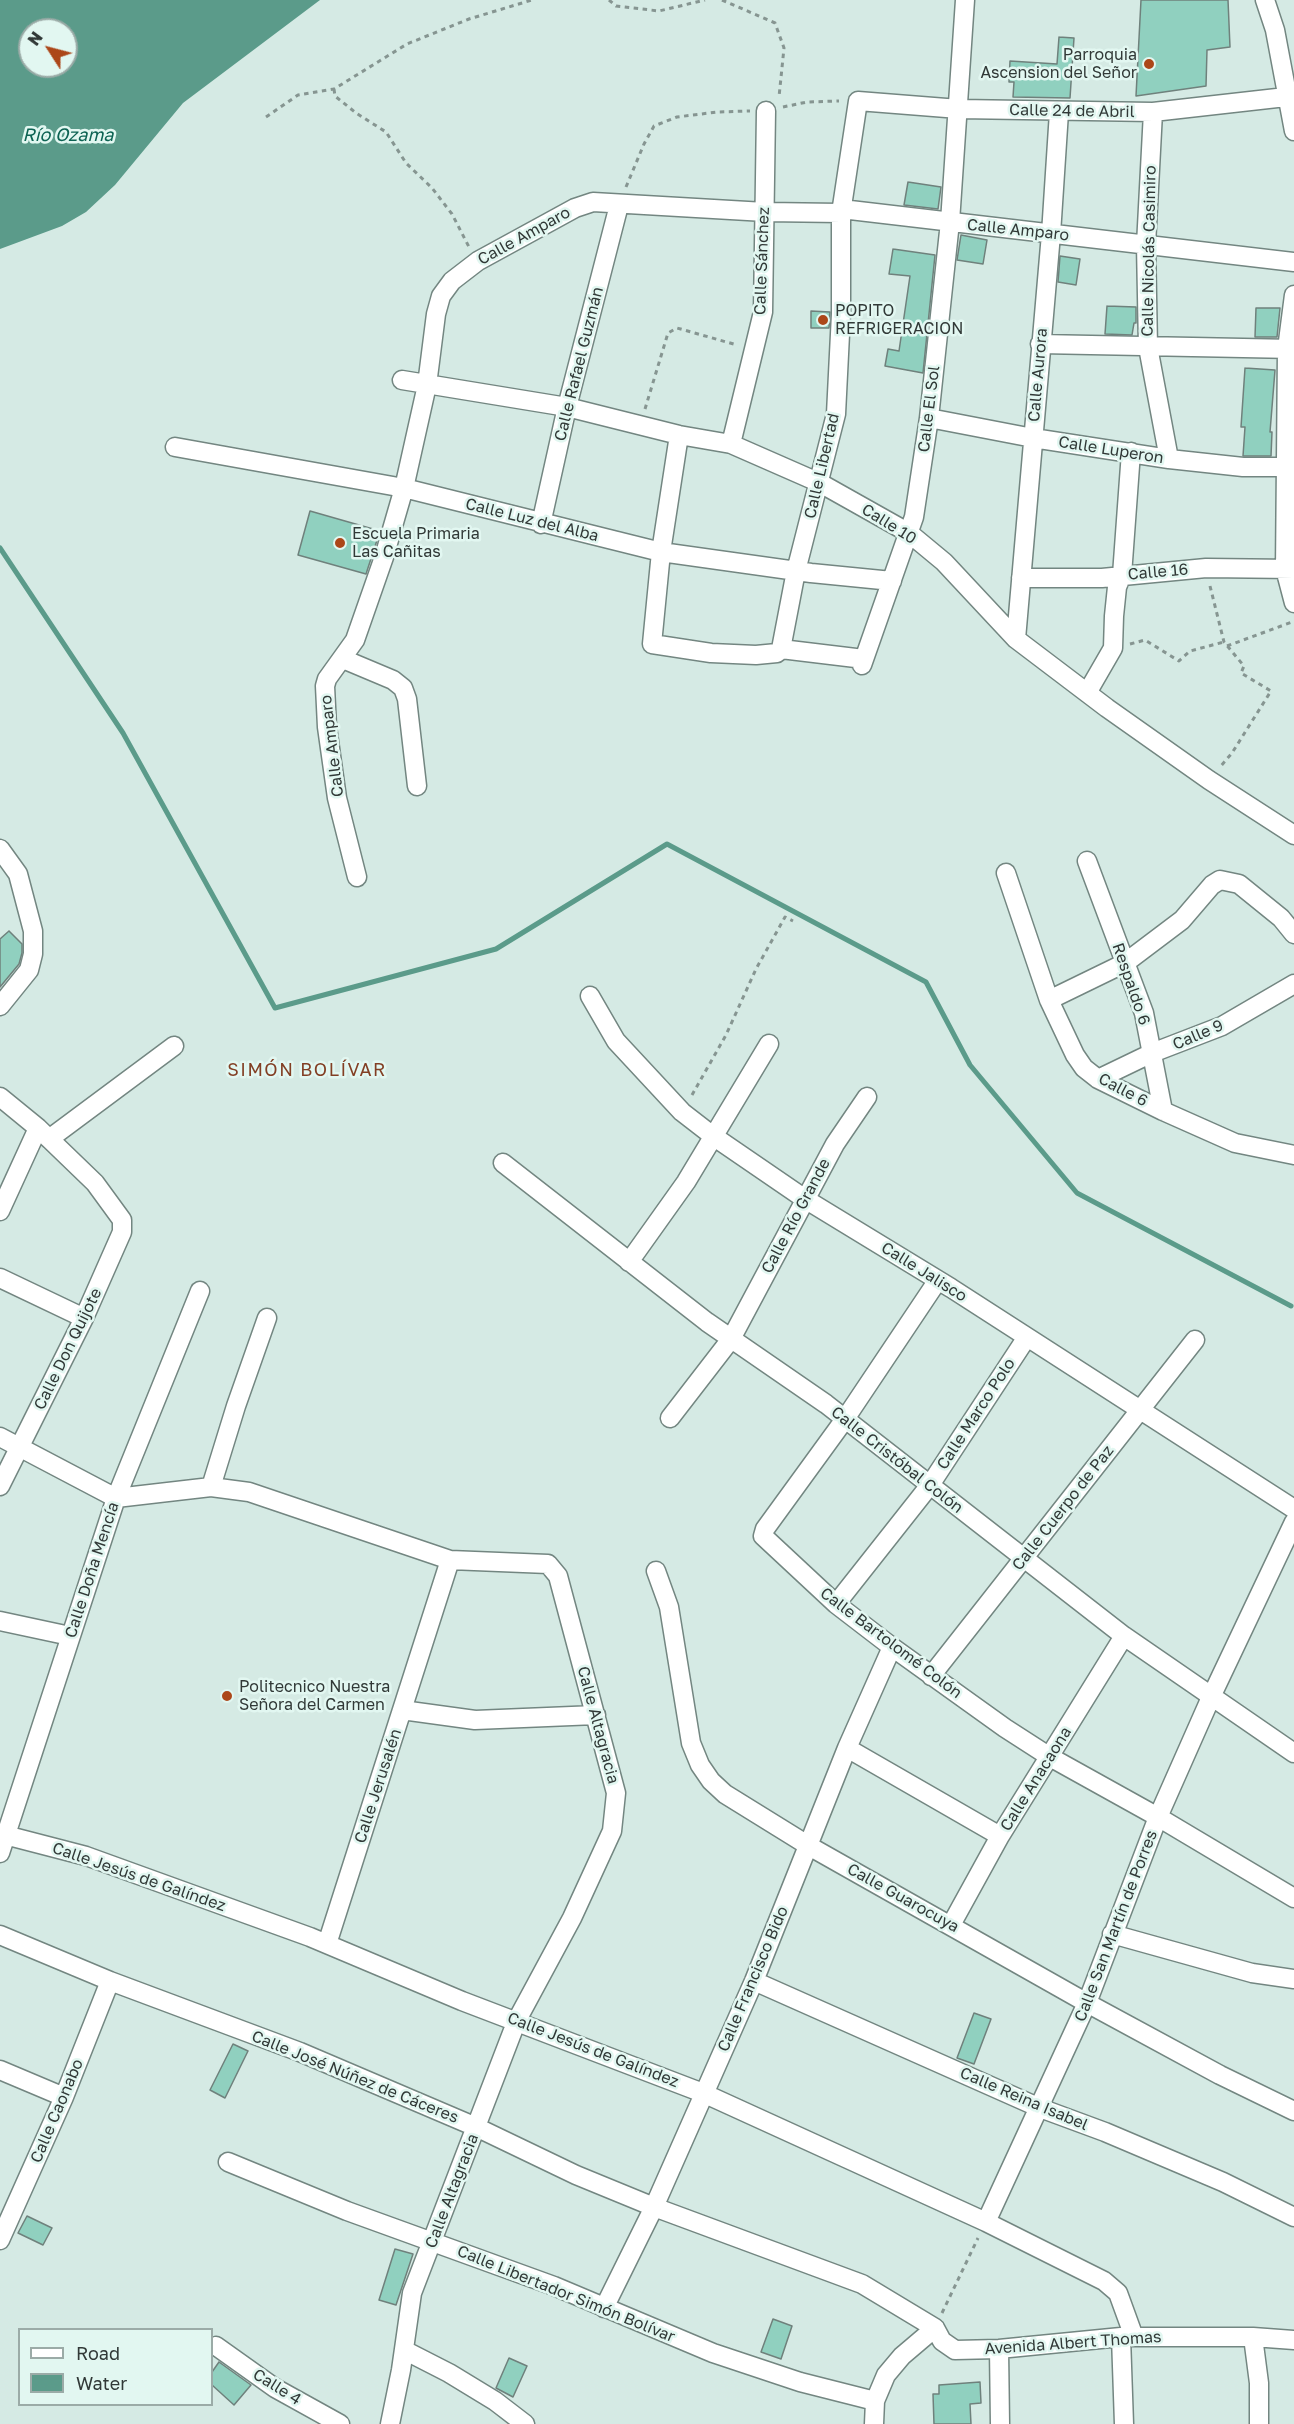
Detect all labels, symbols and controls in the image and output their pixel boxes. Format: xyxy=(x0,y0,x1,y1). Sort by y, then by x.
north arrow xyxy=(18,18,78,78)
text: N xyxy=(23,28,47,49)
place label: Parroquia Ascension del Señor xyxy=(980,45,1137,83)
marker: Parroquia Ascension del Señor xyxy=(1142,57,1156,71)
street label: Calle 24 de Abril xyxy=(1009,100,1135,122)
water label: Río Ozama xyxy=(23,124,113,146)
street label: Calle Nicolás Casimiro xyxy=(1138,165,1160,337)
street label: Calle Amparo xyxy=(474,203,574,269)
street label: Calle Sánchez xyxy=(751,206,773,316)
street label: Calle Amparo xyxy=(966,215,1070,245)
street label: Calle Rafael Guzmán xyxy=(551,285,607,443)
place label: POPITO REFRIGERACION xyxy=(835,301,963,339)
marker: POPITO REFRIGERACION xyxy=(816,313,830,327)
street label: Calle Aurora xyxy=(1024,327,1052,423)
street label: Calle El Sol xyxy=(914,365,944,453)
street label: Calle Libertad xyxy=(801,411,843,521)
street label: Calle Luperon xyxy=(1057,432,1165,468)
street label: Calle Luz del Alba xyxy=(463,494,601,546)
street label: Calle 10 xyxy=(858,500,920,548)
place label: Escuela Primaria Las Cañitas xyxy=(352,524,480,562)
marker: Escuela Primaria Las Cañitas xyxy=(333,536,347,550)
street label: Calle 16 xyxy=(1127,560,1189,584)
street label: Calle Amparo xyxy=(316,694,348,798)
street label: Respaldo 6 xyxy=(1108,940,1154,1028)
street label: Calle 9 xyxy=(1170,1016,1226,1054)
district label: SIMÓN BOLÍVAR xyxy=(227,1059,387,1081)
street label: Calle 6 xyxy=(1095,1069,1151,1111)
street label: Calle Río Grande xyxy=(758,1155,834,1277)
street label: Calle Jalisco xyxy=(878,1238,970,1306)
street label: Calle Don Quijote xyxy=(30,1285,106,1413)
street label: Calle Marco Polo xyxy=(933,1355,1019,1473)
street label: Calle Cristóbal Colón xyxy=(827,1403,967,1517)
street label: Calle Cuerpo de Paz xyxy=(1008,1442,1118,1574)
street label: Calle Doña Mencía xyxy=(61,1500,123,1640)
street label: Calle Bartolomé Colón xyxy=(816,1583,966,1703)
street label: Calle Altagracia xyxy=(573,1664,623,1786)
place label: Politecnico Nuestra Señora del Carmen xyxy=(239,1677,390,1715)
marker: Politecnico Nuestra Señora del Carmen xyxy=(220,1689,234,1703)
street label: Calle Anacaona xyxy=(996,1723,1076,1835)
street label: Calle Jerusalén xyxy=(350,1726,406,1846)
street label: Calle San Martín de Porres xyxy=(1071,1828,1161,2024)
street label: Calle Jesús de Galíndez xyxy=(50,1838,228,1916)
street label: Calle Guarocuya xyxy=(844,1859,962,1937)
street label: Calle Francisco Bido xyxy=(714,1903,792,2055)
street label: Calle Jesús de Galíndez xyxy=(505,2008,681,2092)
street label: Calle José Núñez de Cáceres xyxy=(249,2027,461,2127)
street label: Calle Caonabo xyxy=(26,2056,88,2166)
street label: Calle Reina Isabel xyxy=(957,2063,1091,2135)
street label: Calle Altagracia xyxy=(421,2131,483,2251)
street label: Calle Libertador Simón Bolívar xyxy=(454,2241,678,2347)
street label: Avenida Albert Thomas xyxy=(984,2327,1162,2359)
legend xyxy=(18,2328,213,2406)
text: Road xyxy=(76,2342,120,2364)
street label: Calle 4 xyxy=(249,2365,305,2409)
text: Water xyxy=(76,2372,127,2394)

